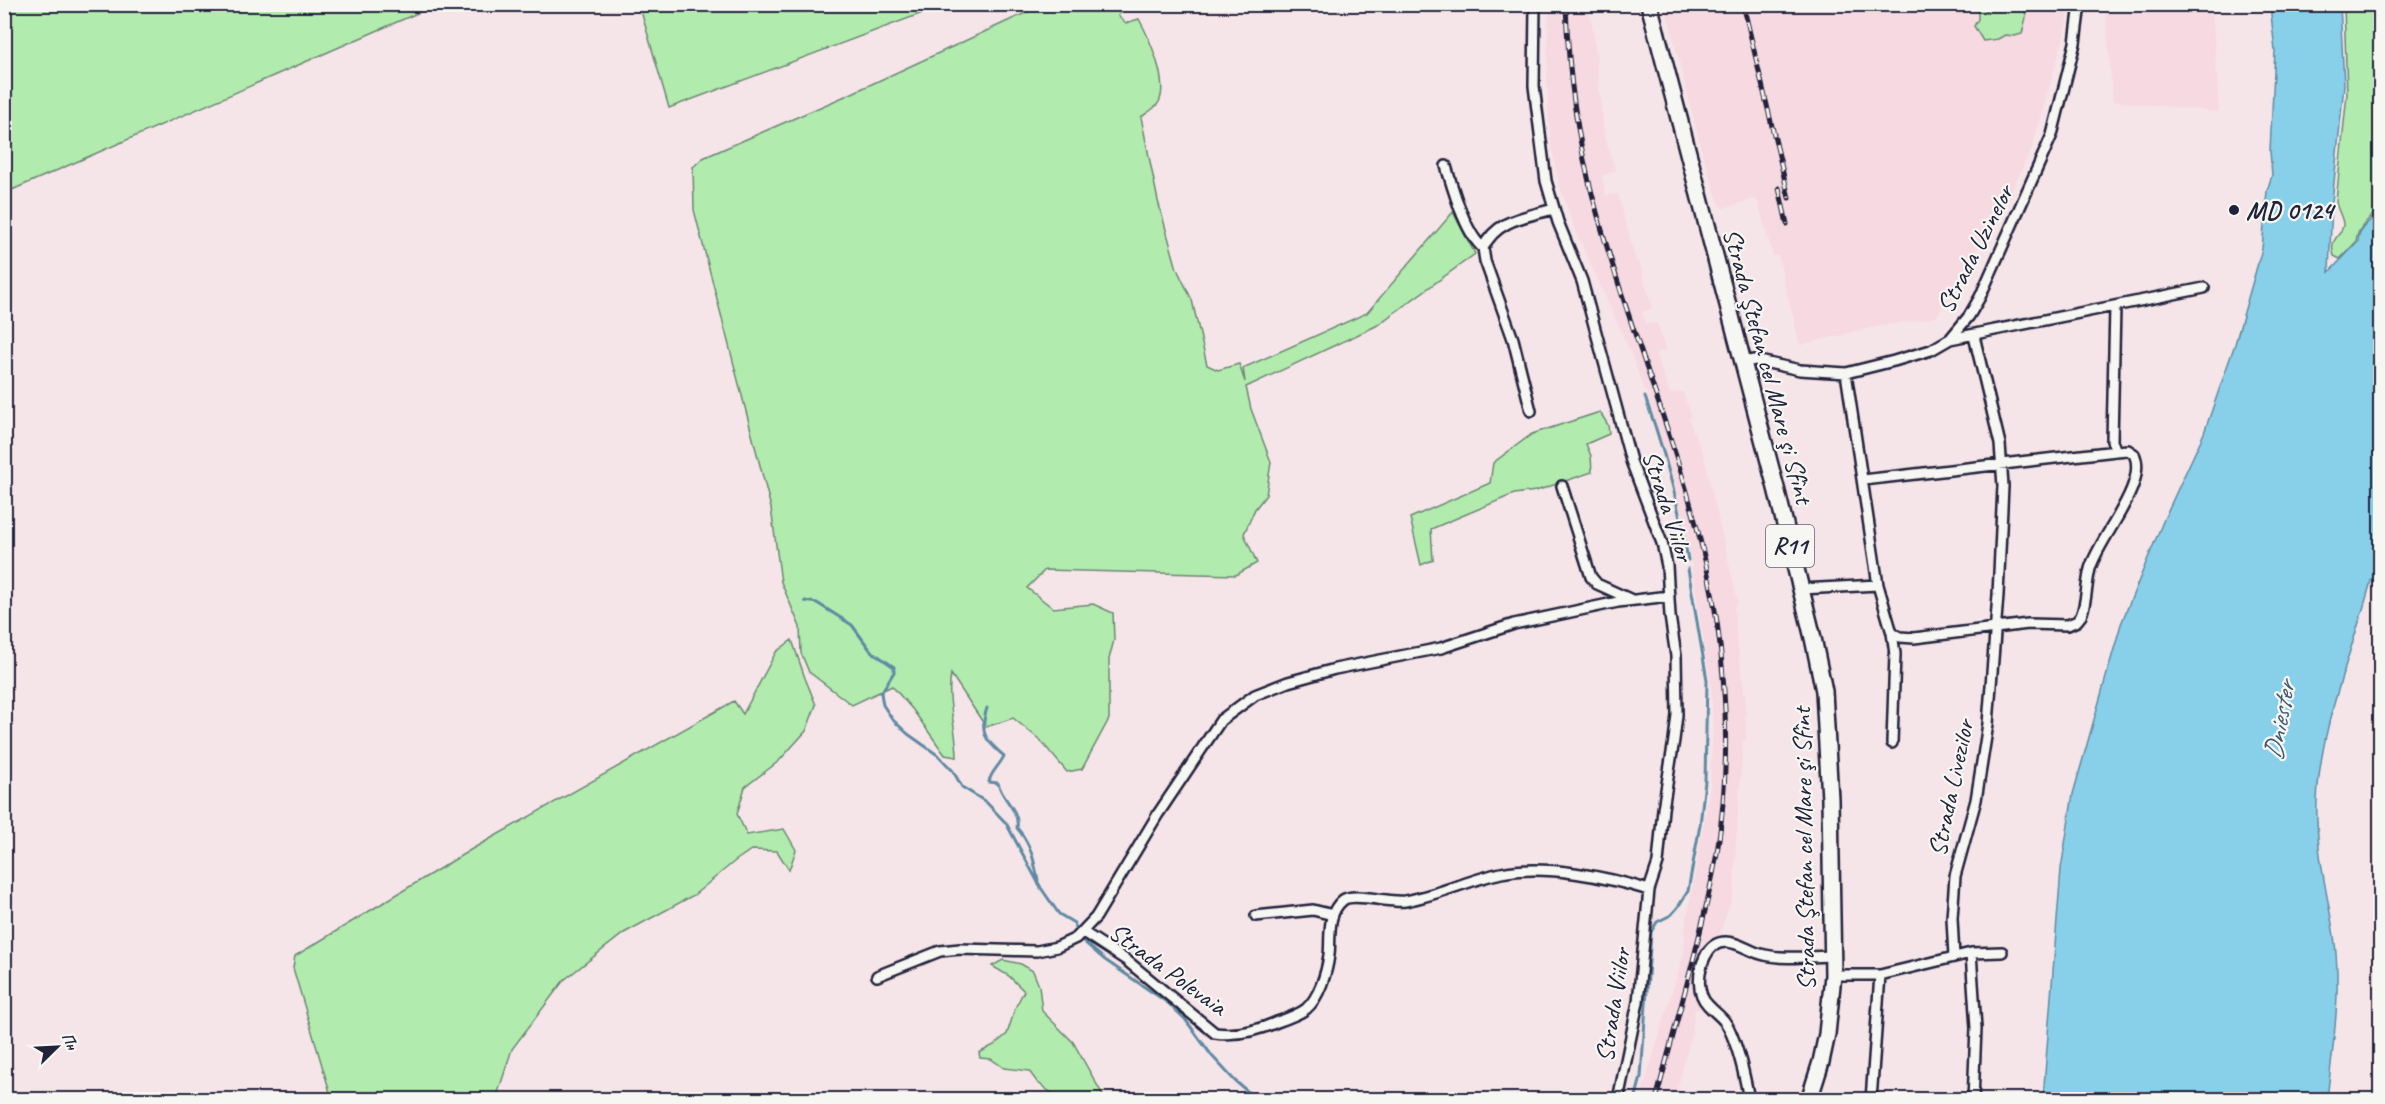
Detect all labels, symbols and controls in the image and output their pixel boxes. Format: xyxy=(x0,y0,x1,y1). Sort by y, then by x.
street label: Strada Uzinelor xyxy=(1929,177,2022,318)
place label: MD 0124 xyxy=(2246,194,2337,227)
marker: MD 0124 xyxy=(2227,203,2241,217)
street label: Strada Ştefan cel Mare şi Sfînt xyxy=(1715,225,1821,510)
street label: Strada Viilor xyxy=(1635,446,1702,567)
road number: R11 xyxy=(1766,525,1814,567)
water label: Dniester xyxy=(2255,674,2303,762)
street label: Strada Ştefan cel Mare şi Sfînt xyxy=(1785,705,1823,991)
street label: Strada Livezilor xyxy=(1920,714,1982,859)
street label: Strada Polevaia xyxy=(1102,915,1235,1024)
street label: Strada Viilor xyxy=(1588,944,1639,1064)
north arrow xyxy=(27,1017,87,1077)
text: Пн xyxy=(57,1030,83,1054)

